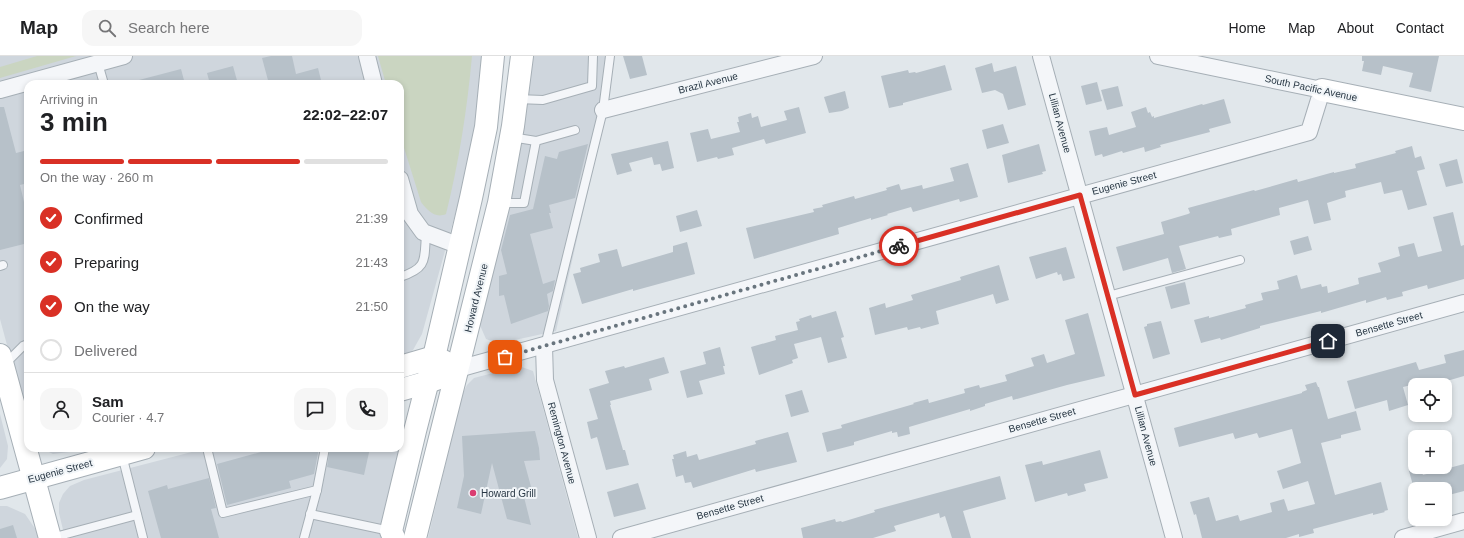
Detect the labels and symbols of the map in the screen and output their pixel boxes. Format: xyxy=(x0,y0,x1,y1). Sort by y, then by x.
street label: Brazil Avenue xyxy=(677,70,739,96)
street label: South Pacific Avenue xyxy=(1264,73,1359,103)
street label: Lillian Avenue xyxy=(1047,92,1073,155)
street label: Eugenie Street xyxy=(1091,169,1158,197)
courier xyxy=(879,226,919,266)
street label: Howard Avenue xyxy=(462,262,490,333)
street label: Bensette Street xyxy=(1354,309,1424,339)
pin xyxy=(1311,324,1345,358)
pin xyxy=(488,340,522,374)
street label: Remington Avenue xyxy=(546,401,578,486)
street label: Bensette Street xyxy=(1007,405,1077,435)
street label: Lillian Avenue xyxy=(1133,405,1159,468)
street label: Eugenie Street xyxy=(27,457,94,485)
marker: Howard Grill xyxy=(468,488,478,498)
place label: Howard Grill xyxy=(481,488,536,499)
street label: Bensette Street xyxy=(695,492,765,522)

